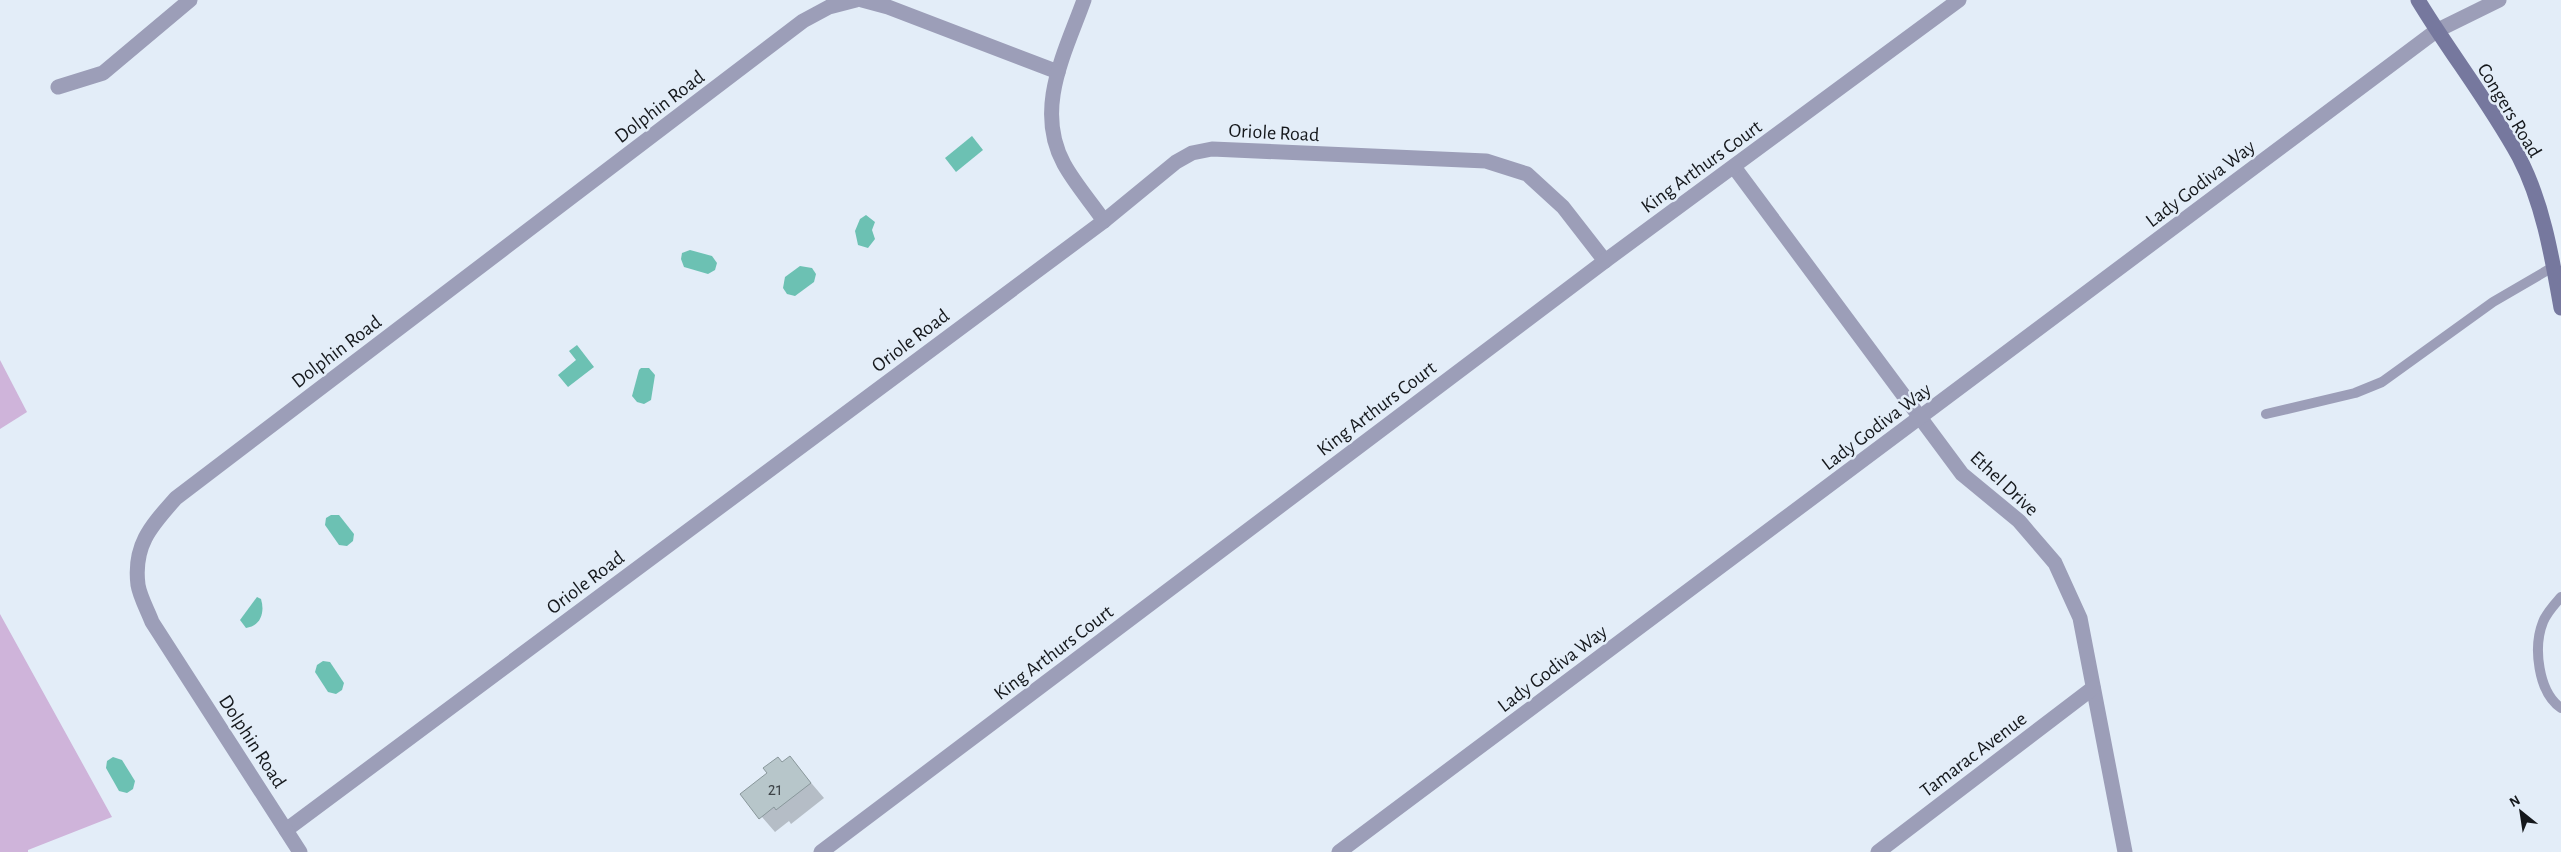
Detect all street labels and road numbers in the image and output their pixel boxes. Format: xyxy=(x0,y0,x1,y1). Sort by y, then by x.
street label: Congers Road xyxy=(2473,60,2545,161)
street label: Dolphin Road xyxy=(611,67,708,147)
street label: King Arthurs Court xyxy=(1638,116,1766,217)
street label: Oriole Road xyxy=(1228,121,1320,145)
street label: Lady Godiva Way xyxy=(2142,136,2259,231)
street label: Oriole Road xyxy=(868,305,953,376)
street label: Dolphin Road xyxy=(288,312,385,392)
street label: King Arthurs Court xyxy=(1313,357,1440,460)
street label: Lady Godiva Way xyxy=(1818,379,1935,474)
street label: Ethel Drive xyxy=(1966,447,2042,520)
street label: Oriole Road xyxy=(543,547,628,618)
street label: King Arthurs Court xyxy=(990,601,1117,704)
street label: Lady Godiva Way xyxy=(1494,621,1611,716)
street label: Dolphin Road xyxy=(215,691,290,792)
street label: Tamarac Avenue xyxy=(1917,708,2030,801)

